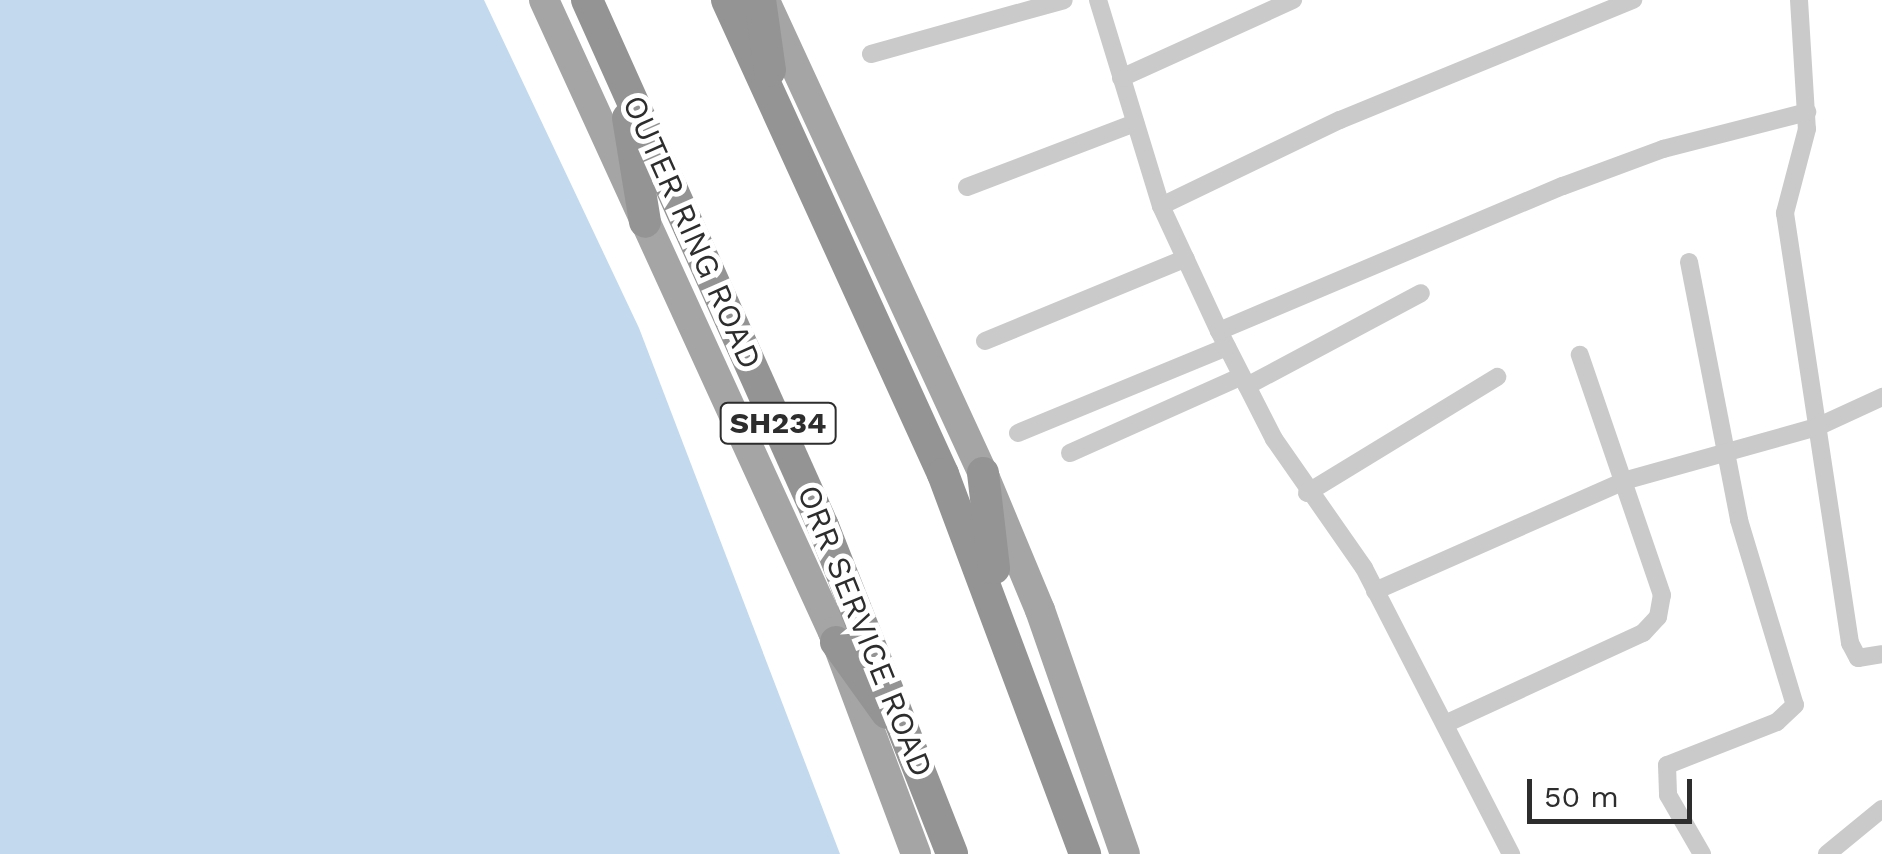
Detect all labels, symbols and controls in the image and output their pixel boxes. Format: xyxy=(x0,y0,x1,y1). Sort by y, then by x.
street label: OUTER RING ROAD xyxy=(614,89,770,375)
road number: SH234 xyxy=(718,398,838,448)
street label: ORR SERVICE ROAD xyxy=(789,480,941,782)
scale bar xyxy=(1532,759,1697,821)
text: 50 m xyxy=(1544,779,1619,814)

